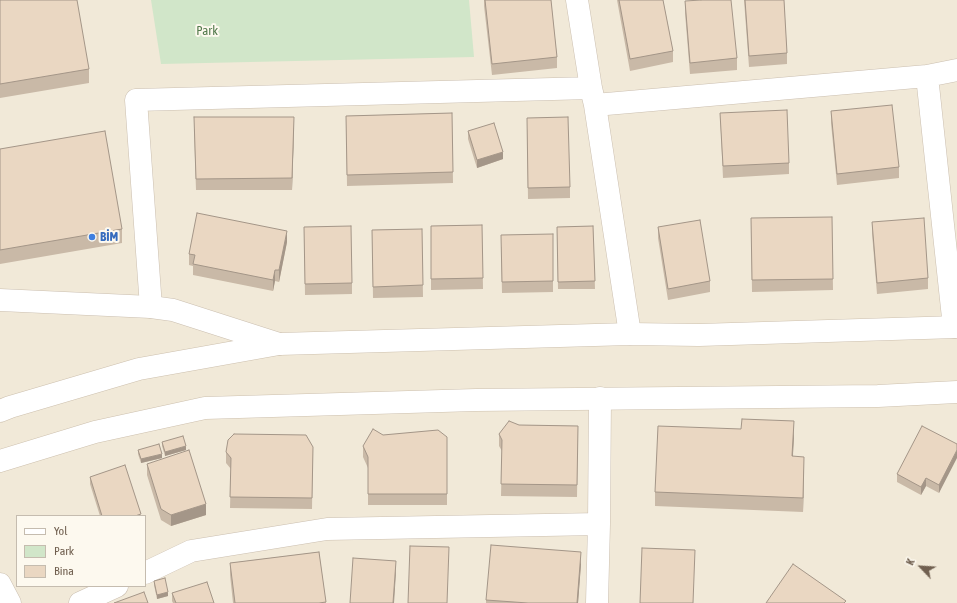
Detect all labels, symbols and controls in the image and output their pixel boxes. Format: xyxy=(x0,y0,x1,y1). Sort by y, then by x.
park label: Park xyxy=(196,23,218,39)
place label: BİM xyxy=(100,229,118,245)
marker: BİM xyxy=(87,232,97,242)
legend xyxy=(16,515,146,587)
text: Yol xyxy=(54,524,67,538)
text: Park xyxy=(54,544,74,558)
north arrow xyxy=(901,547,941,587)
text: K xyxy=(904,557,917,567)
text: Bina xyxy=(54,564,74,578)

